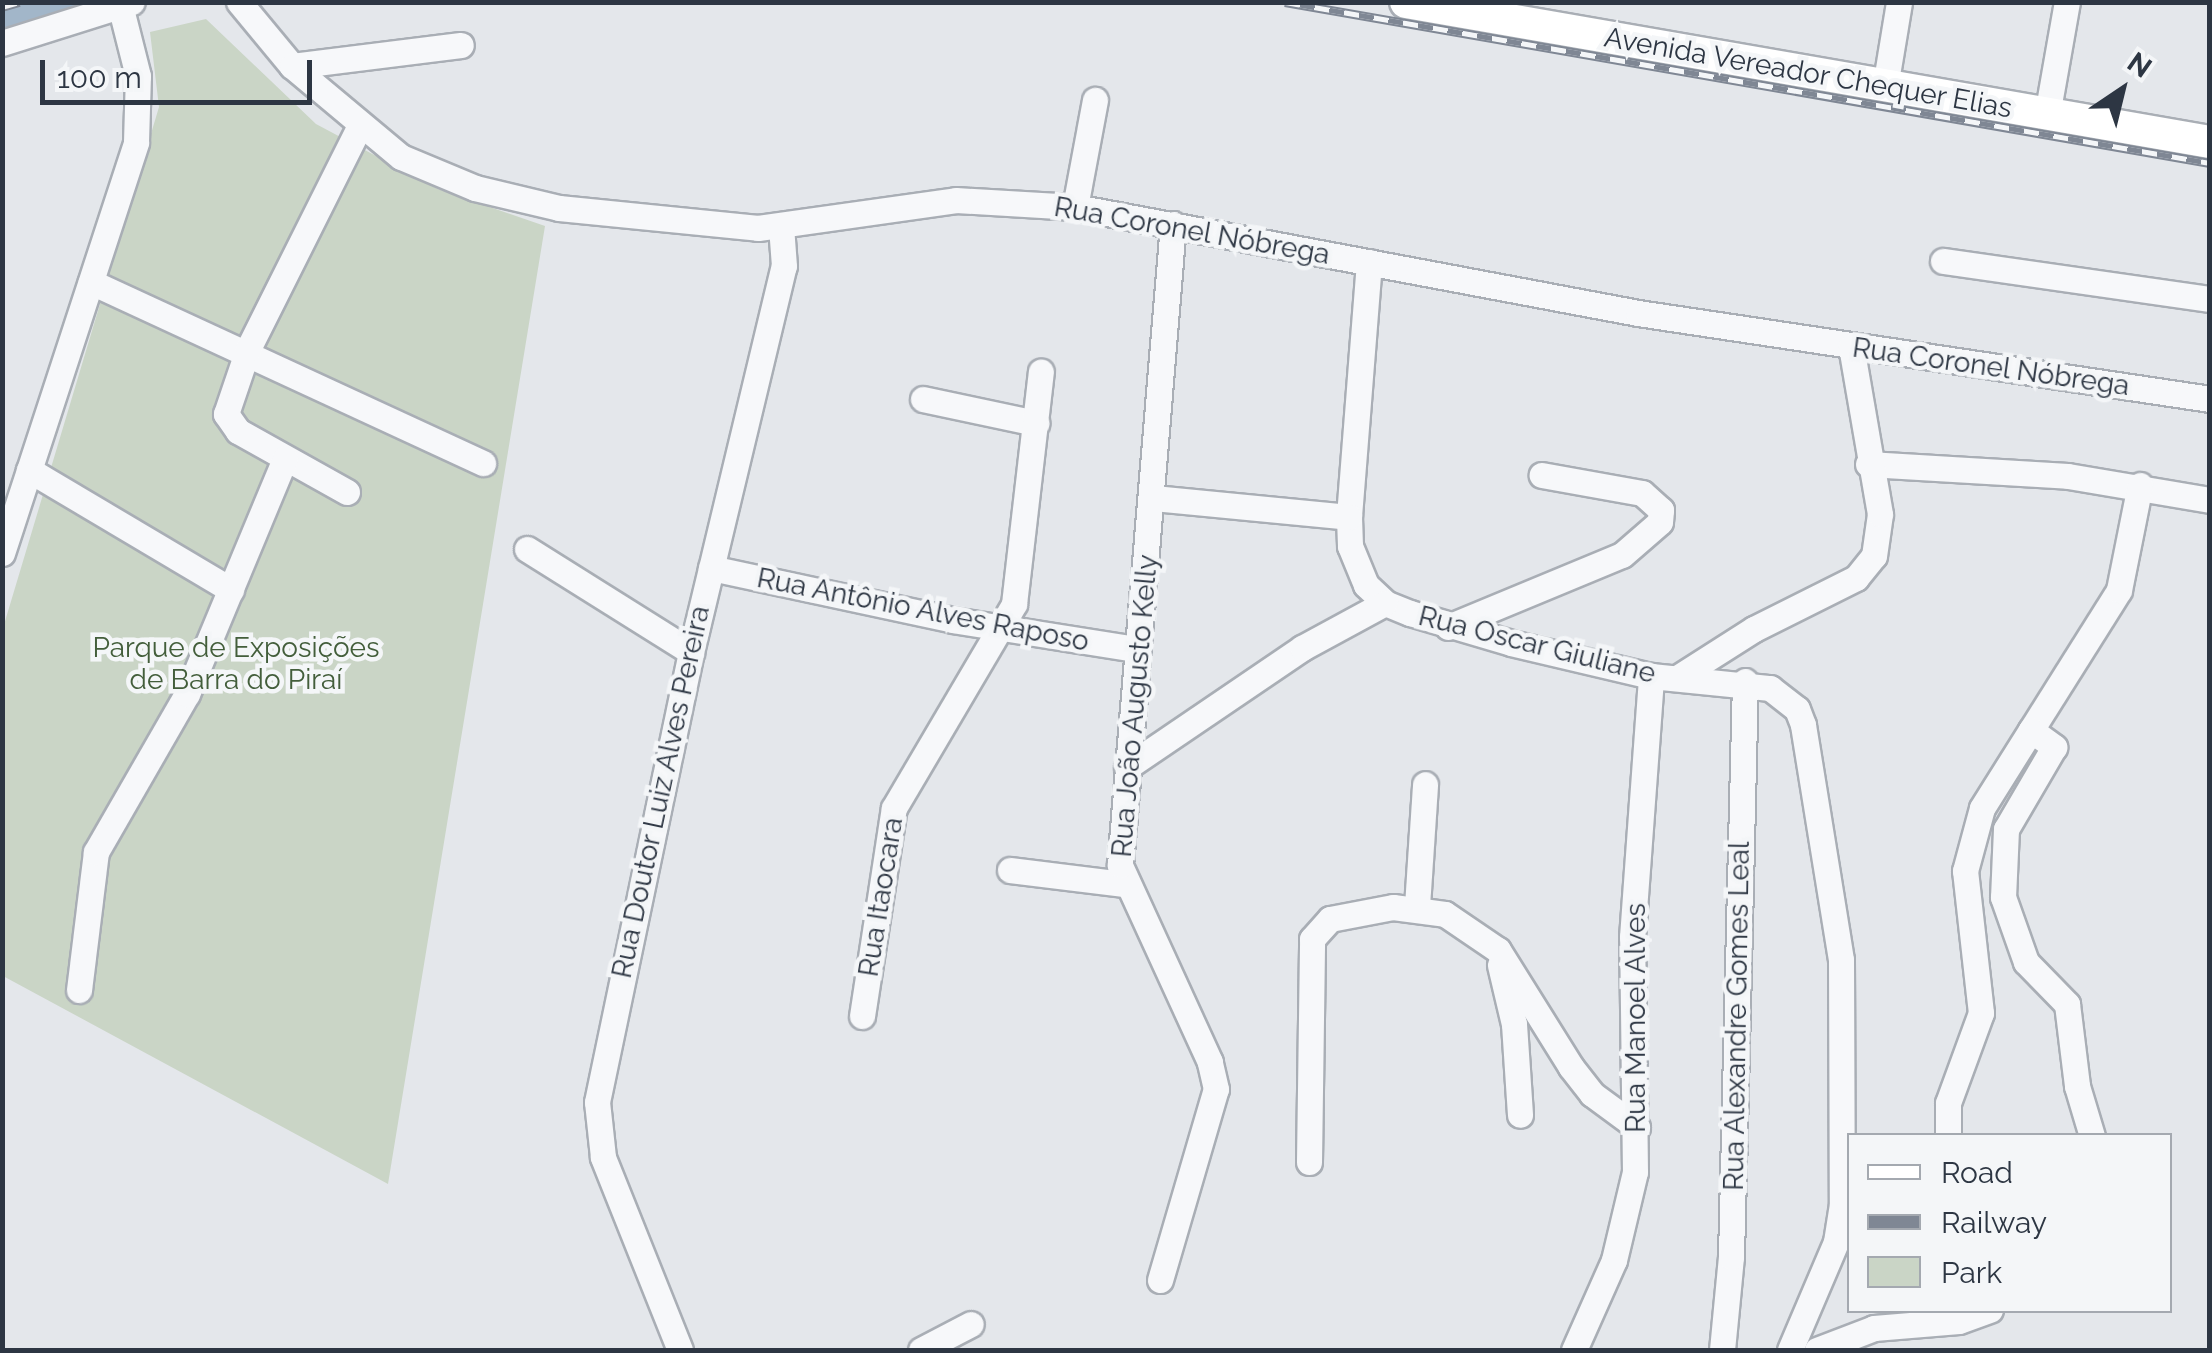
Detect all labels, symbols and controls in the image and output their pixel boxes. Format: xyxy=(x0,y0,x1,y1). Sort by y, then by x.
street label: Avenida Vereador Chequer Elias xyxy=(1600,20,2016,126)
scale bar xyxy=(45,40,318,102)
north arrow xyxy=(2072,40,2172,140)
text: N xyxy=(2121,45,2158,85)
text: 100 m xyxy=(57,60,142,95)
street label: Rua Coronel Nóbrega xyxy=(1051,190,1333,272)
street label: Rua Coronel Nóbrega xyxy=(1850,331,2132,403)
street label: Rua João Augusto Kelly xyxy=(1105,553,1165,859)
street label: Rua Antônio Alves Raposo xyxy=(753,561,1093,659)
street label: Rua Oscar Giuliane xyxy=(1415,599,1659,691)
street label: Rua Doutor Luiz Alves Pereira xyxy=(605,602,717,982)
park label: Parque de Exposições de Barra do Piraí xyxy=(92,631,380,697)
street label: Rua Itaocara xyxy=(852,815,910,979)
street label: Rua Alexandre Gomes Leal xyxy=(1717,841,1757,1191)
street label: Rua Manoel Alves xyxy=(1619,902,1653,1134)
legend xyxy=(1847,1133,2172,1313)
text: Road xyxy=(1941,1155,2013,1190)
text: Railway xyxy=(1941,1205,2047,1240)
text: Park xyxy=(1941,1255,2002,1290)

